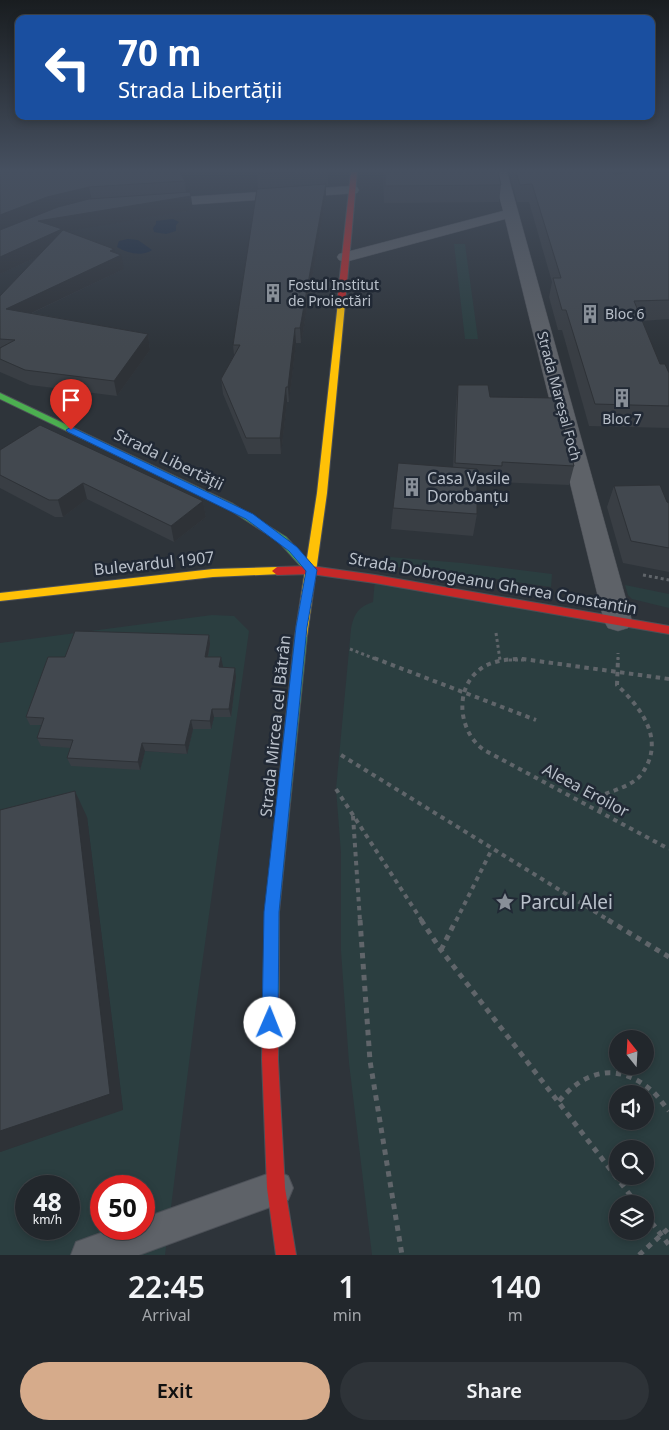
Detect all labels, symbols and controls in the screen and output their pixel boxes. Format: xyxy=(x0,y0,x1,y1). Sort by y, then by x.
text: 70 m xyxy=(118,29,201,76)
icon: left xyxy=(35,35,100,100)
text: Strada Libertății xyxy=(118,74,282,104)
place label: Fostul Institut de Proiectări xyxy=(288,275,379,310)
building icon: Fostul Institut de Proiectări xyxy=(262,282,284,304)
building icon: Bloc 6 xyxy=(579,303,601,325)
place label: Bloc 6 xyxy=(605,304,645,323)
street label: Strada Mareșal Foch xyxy=(533,329,586,463)
pin xyxy=(50,379,92,430)
icon: arrive xyxy=(57,386,85,414)
building icon: Bloc 7 xyxy=(611,387,633,409)
place label: Bloc 7 xyxy=(602,409,642,428)
street label: Strada Libertății xyxy=(110,423,228,495)
place label: Casa Vasile Dorobanțu xyxy=(427,467,510,507)
building icon: Casa Vasile Dorobanțu xyxy=(401,476,423,498)
street label: Bulevardul 1907 xyxy=(93,546,215,580)
street label: Strada Dobrogeanu Gherea Constantin xyxy=(347,547,639,619)
street label: Strada Mircea cel Bătrân xyxy=(255,634,295,818)
street label: Aleea Eroilor xyxy=(539,758,633,822)
place label: Parcul Alei xyxy=(520,889,613,915)
place icon: Parcul Alei xyxy=(494,891,516,913)
position arrow xyxy=(243,996,295,1048)
north arrow xyxy=(609,1030,654,1075)
map controls xyxy=(609,1030,654,1240)
button: sound xyxy=(609,1085,654,1130)
button: search xyxy=(609,1140,654,1185)
speed limit sign: 50 xyxy=(90,1175,155,1240)
text: 48 xyxy=(33,1184,62,1218)
button: layers xyxy=(609,1195,654,1240)
text: km/h xyxy=(33,1211,62,1228)
text: 22:45 xyxy=(128,1266,205,1307)
text: 1 xyxy=(339,1266,356,1307)
text: 140 xyxy=(490,1266,541,1307)
text: Arrival xyxy=(142,1304,191,1326)
text: min xyxy=(333,1304,362,1326)
text: m xyxy=(508,1304,523,1326)
button: Exit xyxy=(20,1362,330,1420)
button: Share xyxy=(340,1362,649,1420)

